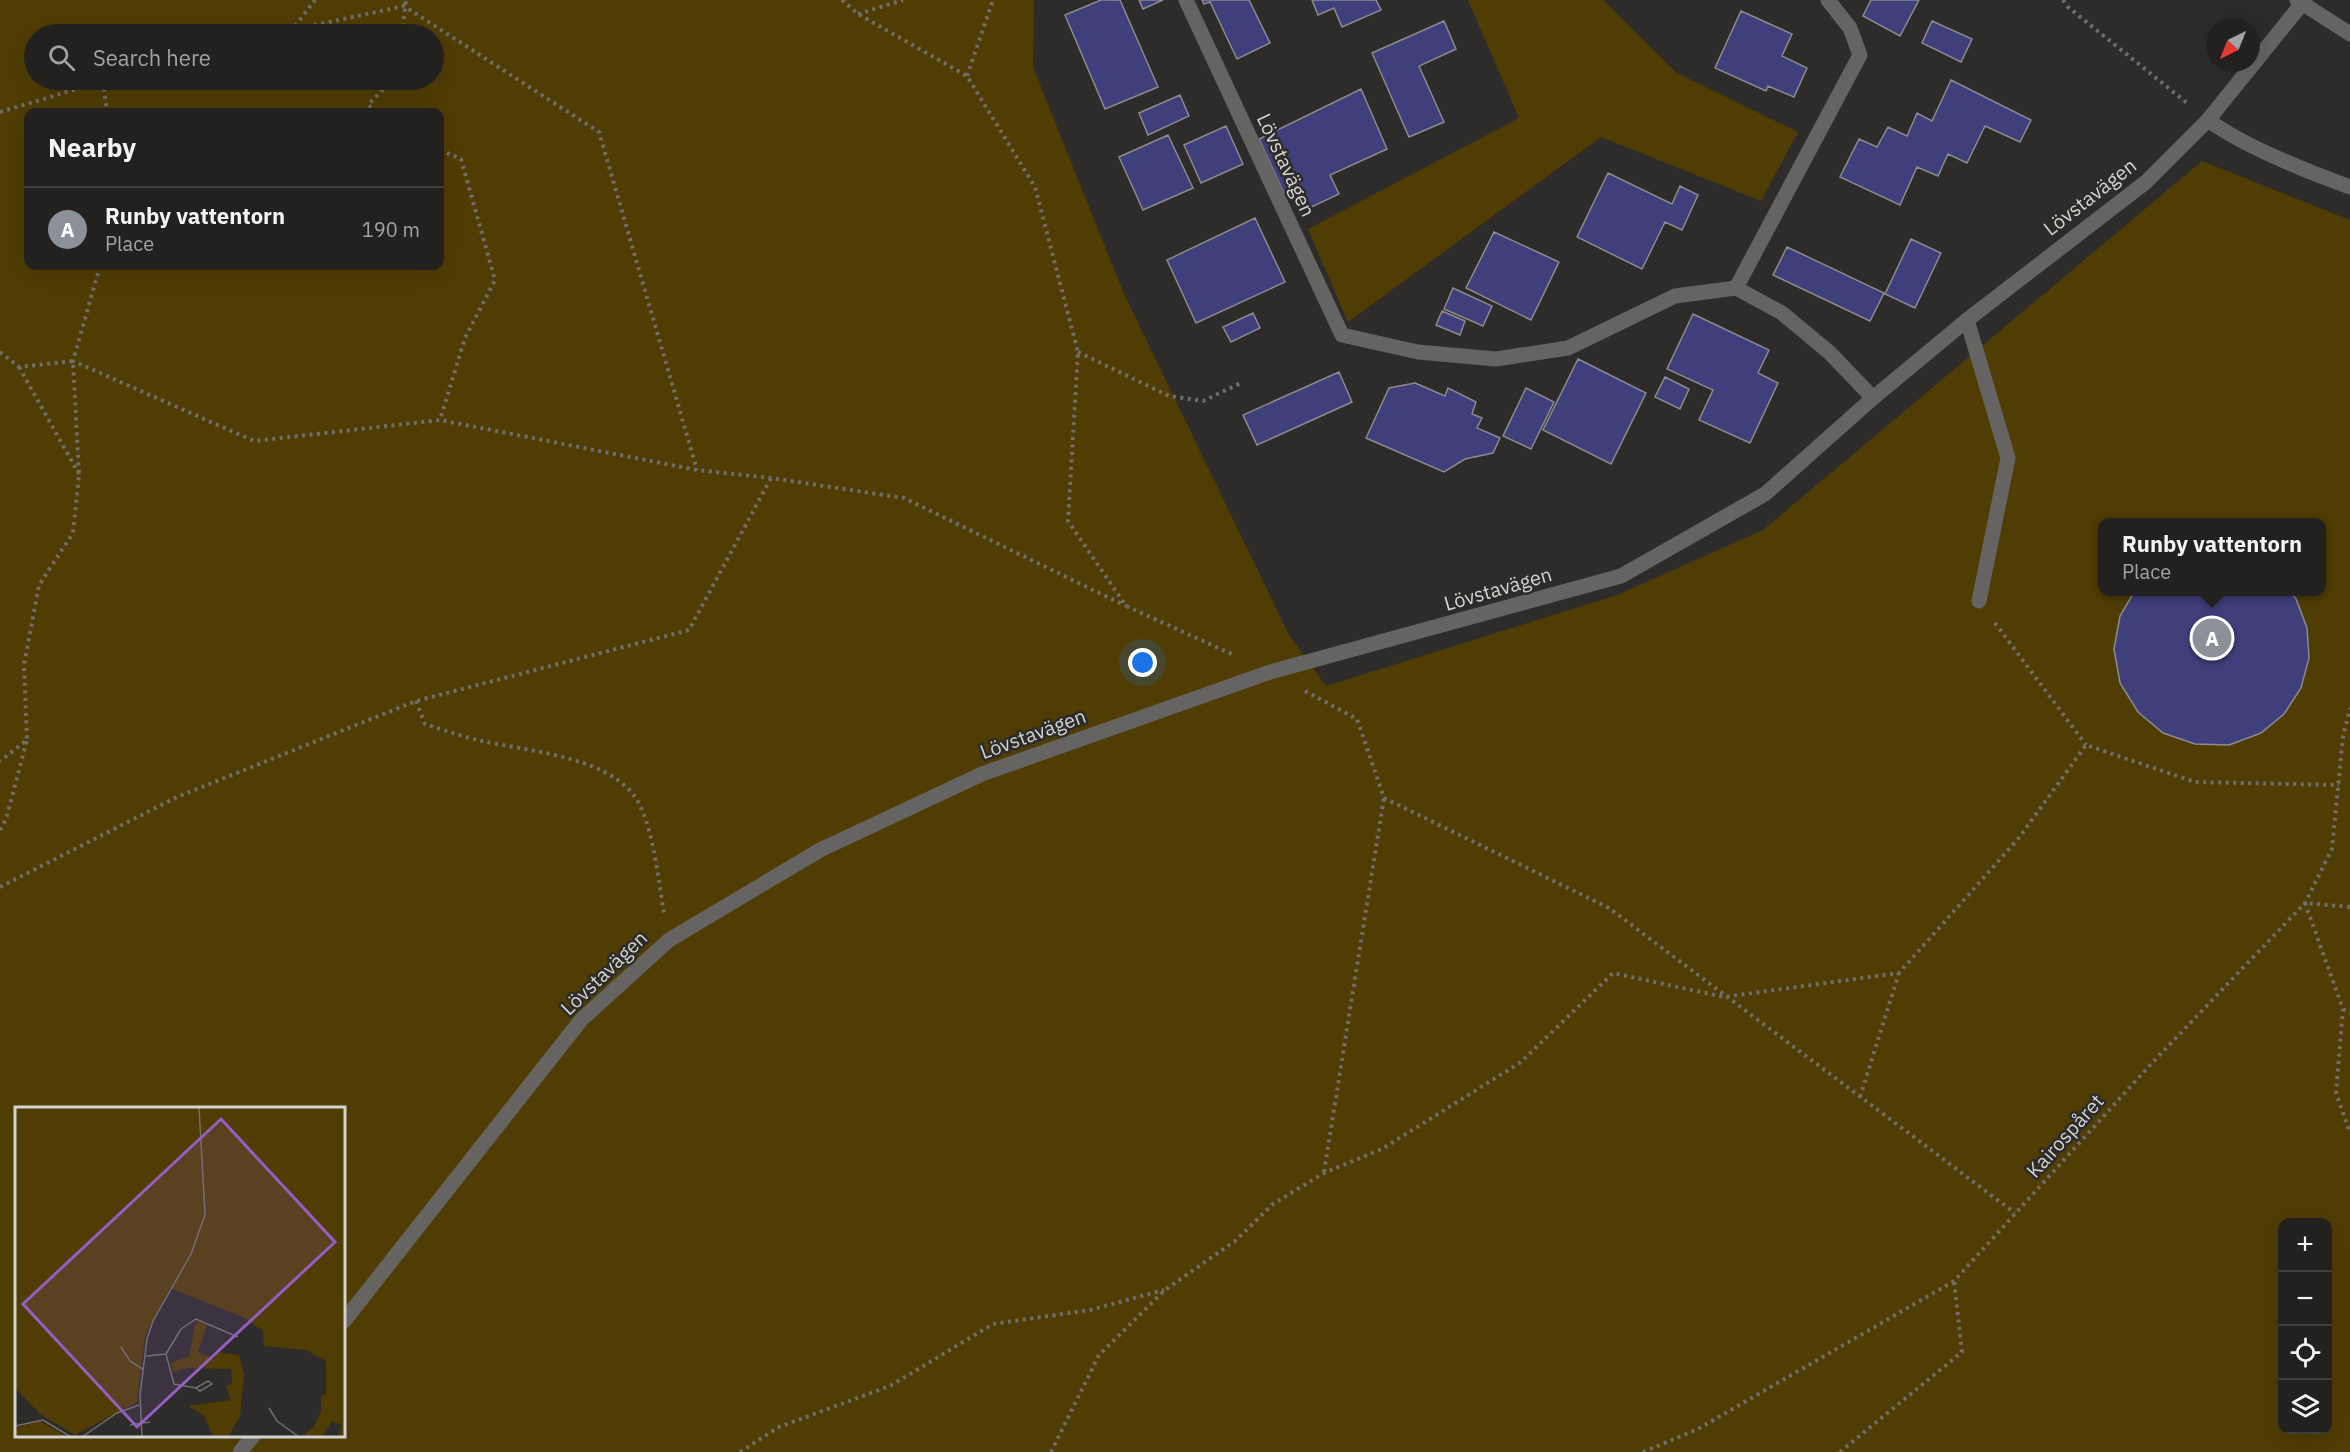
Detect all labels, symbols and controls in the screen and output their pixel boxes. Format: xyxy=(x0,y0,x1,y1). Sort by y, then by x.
north arrow xyxy=(2206,18,2260,72)
search box xyxy=(24,24,444,90)
icon: search xyxy=(45,41,78,74)
text: Search here xyxy=(93,43,211,72)
street label: Lövstavägen xyxy=(1251,109,1322,221)
text: Nearby xyxy=(48,130,136,164)
street label: Lövstavägen xyxy=(2038,152,2142,241)
text: Runby vattentorn xyxy=(105,201,285,230)
text: A xyxy=(61,216,74,243)
text: 190 m xyxy=(362,216,420,243)
text: Place xyxy=(105,230,154,257)
popup xyxy=(2098,518,2326,596)
text: Runby vattentorn xyxy=(2122,529,2302,558)
text: Place xyxy=(2122,558,2171,585)
street label: Lövstavägen xyxy=(1441,560,1555,617)
pin: A xyxy=(2192,616,2232,660)
your location xyxy=(1128,648,1157,677)
street label: Lövstavägen xyxy=(976,702,1090,765)
street label: Lövstavägen xyxy=(554,924,653,1021)
street label: Kairospåret xyxy=(2020,1088,2109,1183)
inset map xyxy=(15,1107,345,1437)
map controls xyxy=(2278,1218,2332,1434)
button: + xyxy=(2278,1218,2332,1272)
button: − xyxy=(2278,1272,2332,1326)
button: locate xyxy=(2278,1326,2332,1380)
button: layers xyxy=(2278,1380,2332,1434)

